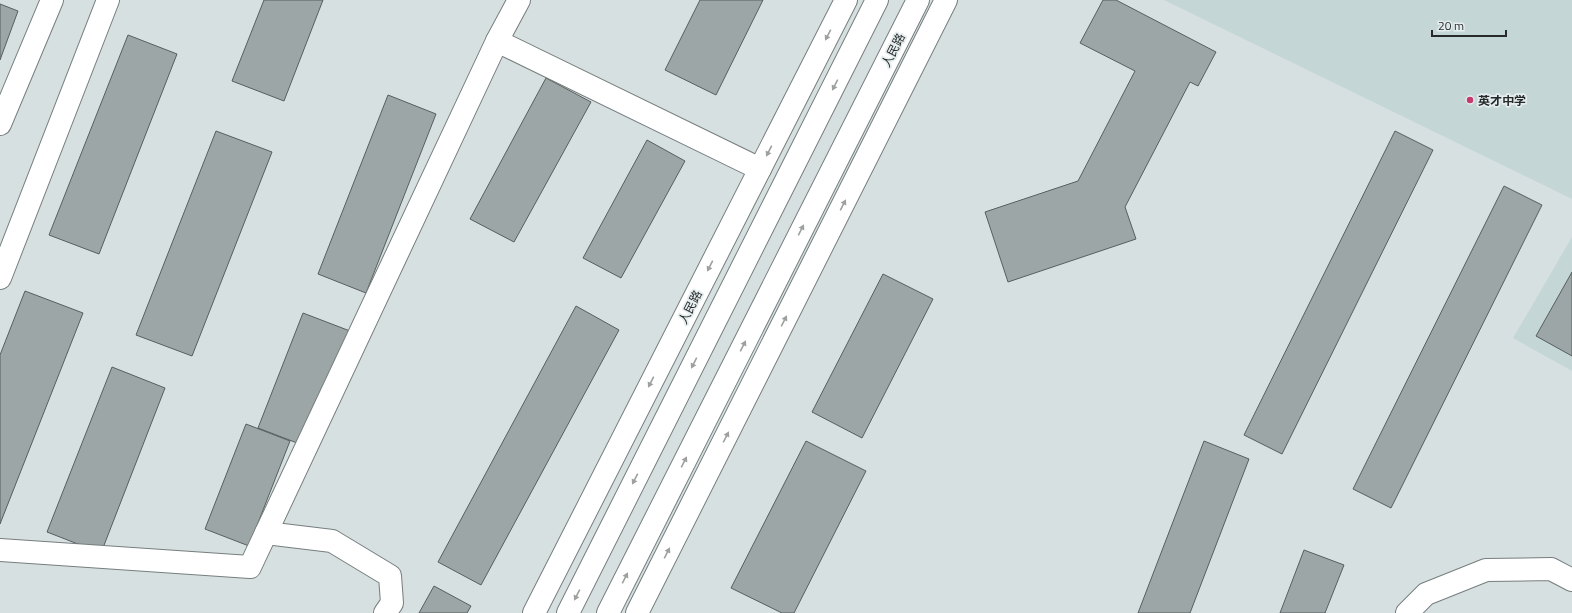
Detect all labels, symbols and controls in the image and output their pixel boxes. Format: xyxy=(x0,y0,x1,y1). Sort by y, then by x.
scale bar xyxy=(1432,12,1506,38)
text: 20 m xyxy=(1438,16,1464,35)
one-way arrow xyxy=(825,29,831,41)
street label: 人民路 xyxy=(876,30,910,70)
one-way arrow xyxy=(831,79,838,91)
place label: 英才中学 xyxy=(1478,91,1526,110)
marker: 英才中学 xyxy=(1465,95,1475,105)
one-way arrow xyxy=(766,145,772,156)
one-way arrow xyxy=(840,199,846,211)
one-way arrow xyxy=(798,224,805,236)
one-way arrow xyxy=(707,261,713,272)
street label: 人民路 xyxy=(673,287,707,327)
one-way arrow xyxy=(781,315,787,327)
one-way arrow xyxy=(740,340,746,352)
one-way arrow xyxy=(691,358,697,369)
one-way arrow xyxy=(648,377,654,388)
one-way arrow xyxy=(723,431,729,443)
one-way arrow xyxy=(681,456,687,468)
one-way arrow xyxy=(632,474,638,485)
one-way arrow xyxy=(664,547,670,559)
one-way arrow xyxy=(622,572,629,584)
one-way arrow xyxy=(573,590,580,601)

